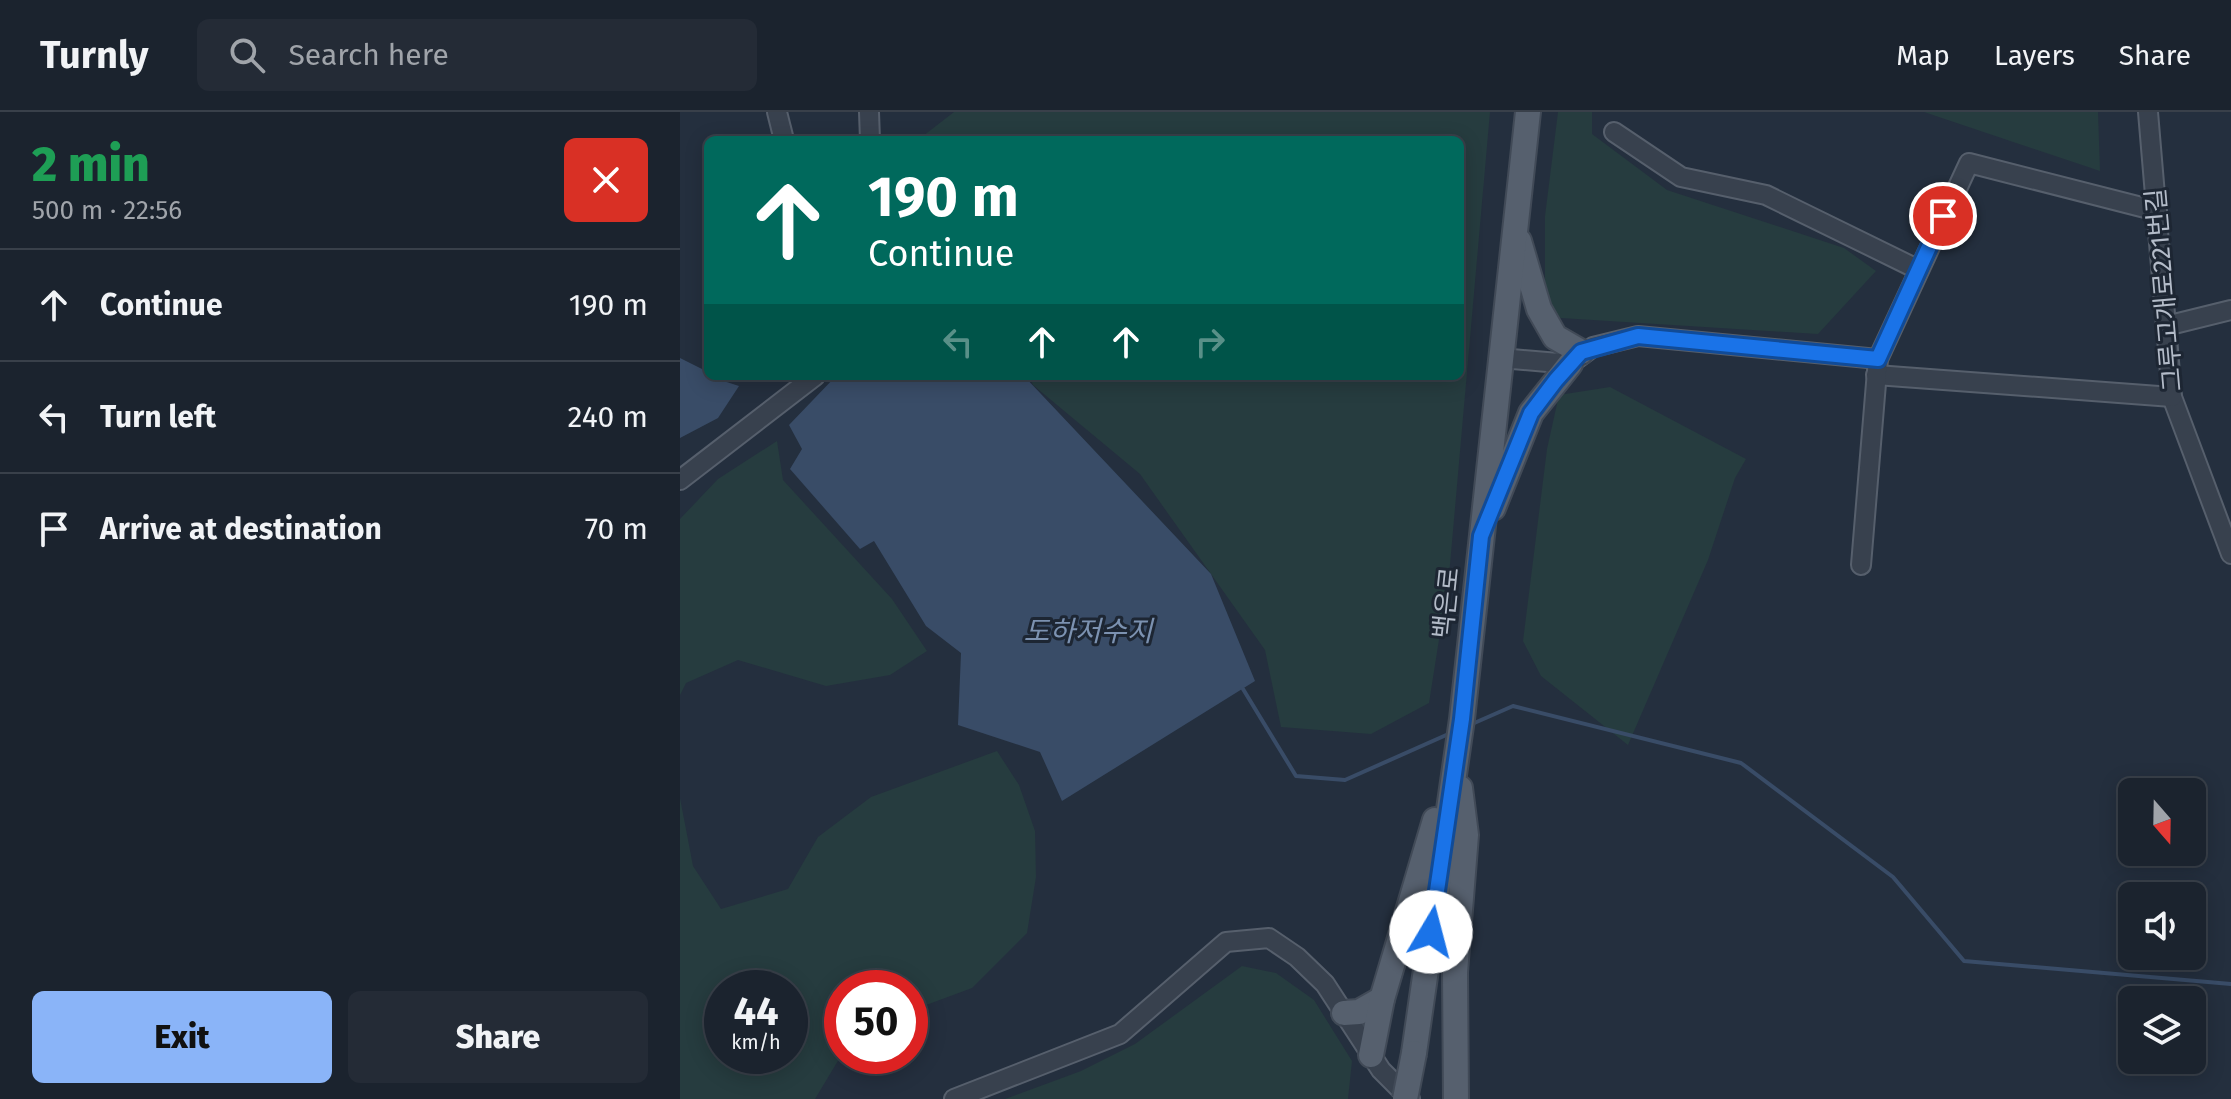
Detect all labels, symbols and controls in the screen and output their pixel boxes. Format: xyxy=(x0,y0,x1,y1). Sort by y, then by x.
search box xyxy=(197,19,757,91)
text: Turnly xyxy=(40,32,149,78)
icon: search xyxy=(225,33,269,77)
text: Search here xyxy=(289,37,449,73)
text: Map xyxy=(1896,39,1950,72)
text: Layers xyxy=(1994,39,2075,72)
text: Share xyxy=(2119,39,2191,72)
text: 2 min xyxy=(32,136,150,194)
button: close xyxy=(564,138,648,222)
text: 190 m xyxy=(868,164,1019,231)
icon: ahead xyxy=(736,168,840,272)
pin xyxy=(1909,182,1977,250)
street label: 그루고개로221번길 xyxy=(2140,187,2189,393)
icon: arrive xyxy=(1921,194,1965,238)
text: 500 m · 22:56 xyxy=(32,195,182,226)
text: Continue xyxy=(868,232,1014,276)
icon: ahead xyxy=(32,283,76,327)
text: Continue xyxy=(100,287,223,323)
text: 190 m xyxy=(569,287,648,323)
icon: left xyxy=(936,320,980,364)
icon: ahead xyxy=(1020,320,1064,364)
icon: ahead xyxy=(1104,320,1148,364)
icon: right xyxy=(1188,320,1232,364)
icon: left xyxy=(32,395,76,439)
text: Turn left xyxy=(100,399,216,435)
text: 240 m xyxy=(568,399,648,435)
icon: arrive xyxy=(32,507,76,551)
text: Arrive at destination xyxy=(100,511,382,547)
text: 70 m xyxy=(585,511,648,547)
street label: 백은로 xyxy=(1427,566,1466,640)
water label: 도하저수지 xyxy=(1024,615,1155,648)
north arrow xyxy=(2118,778,2206,866)
map controls xyxy=(2118,778,2206,1074)
button: sound xyxy=(2118,882,2206,970)
position arrow xyxy=(1389,890,1473,974)
speed limit sign: 50 xyxy=(824,970,928,1074)
button: layers xyxy=(2118,986,2206,1074)
text: 44 xyxy=(733,988,779,1036)
button: Exit xyxy=(32,991,332,1083)
button: Share xyxy=(348,991,648,1083)
text: km/h xyxy=(731,1030,781,1054)

